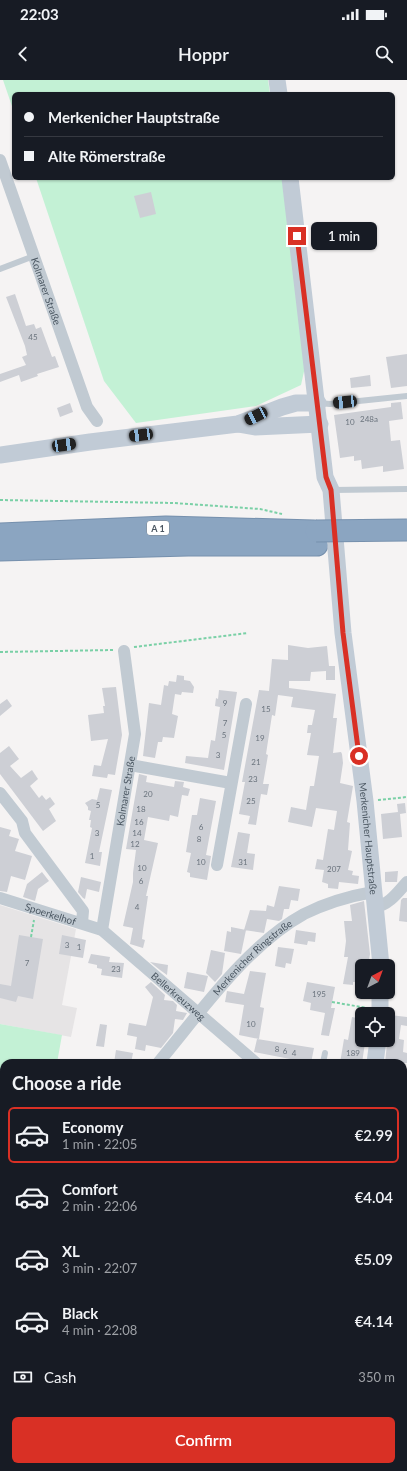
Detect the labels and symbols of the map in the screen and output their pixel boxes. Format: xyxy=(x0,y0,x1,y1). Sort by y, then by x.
callout: 1 min xyxy=(311,222,377,250)
route end xyxy=(288,227,306,245)
street label: Kolmarer Straße xyxy=(29,256,64,326)
house number: 45 xyxy=(28,332,38,342)
car xyxy=(332,395,358,409)
car xyxy=(243,405,269,427)
house number: 248a xyxy=(360,414,378,424)
house number: 10 xyxy=(345,417,355,427)
car xyxy=(128,428,154,442)
car xyxy=(51,437,77,453)
road number: A 1 xyxy=(147,521,169,535)
house number: 9 xyxy=(223,698,228,708)
house number: 15 xyxy=(261,704,271,714)
house number: 7 xyxy=(223,718,228,728)
house number: 5 xyxy=(222,730,227,740)
house number: 19 xyxy=(255,733,265,743)
route start xyxy=(350,747,368,765)
house number: 3 xyxy=(216,750,221,760)
street label: Kolmarer Straße xyxy=(114,755,137,827)
house number: 21 xyxy=(251,757,261,767)
house number: 23 xyxy=(248,774,258,784)
street label: Merkenicher Hauptstraße xyxy=(357,782,380,895)
house number: 20 xyxy=(143,789,153,799)
house number: 25 xyxy=(246,796,256,806)
house number: 5 xyxy=(96,800,101,810)
house number: 18 xyxy=(136,804,146,814)
house number: 16 xyxy=(134,817,144,827)
house number: 6 xyxy=(199,822,204,832)
house number: 3 xyxy=(95,828,100,838)
house number: 14 xyxy=(132,828,142,838)
house number: 8 xyxy=(197,834,202,844)
house number: 12 xyxy=(130,839,140,849)
house number: 1 xyxy=(90,851,95,861)
house number: 10 xyxy=(196,857,206,867)
house number: 31 xyxy=(238,857,248,867)
house number: 10 xyxy=(137,863,147,873)
house number: 207 xyxy=(327,864,341,874)
house number: 6 xyxy=(139,876,144,886)
street label: Spoerkelhof xyxy=(24,900,78,928)
house number: 4 xyxy=(135,902,140,912)
street label: Merkenicher Ringstraße xyxy=(210,917,294,998)
house number: 3 xyxy=(65,940,70,950)
house number: 1 xyxy=(77,942,82,952)
house number: 7 xyxy=(25,958,30,968)
north arrow xyxy=(355,959,395,999)
house number: 23 xyxy=(111,964,121,974)
street label: Bellerkreuzweg xyxy=(149,969,208,1023)
house number: 195 xyxy=(312,989,326,999)
house number: 10 xyxy=(246,1019,256,1029)
house number: 8 xyxy=(275,1044,280,1054)
house number: 6 xyxy=(283,1046,288,1056)
house number: 4 xyxy=(292,1048,297,1058)
house number: 189 xyxy=(346,1048,360,1058)

